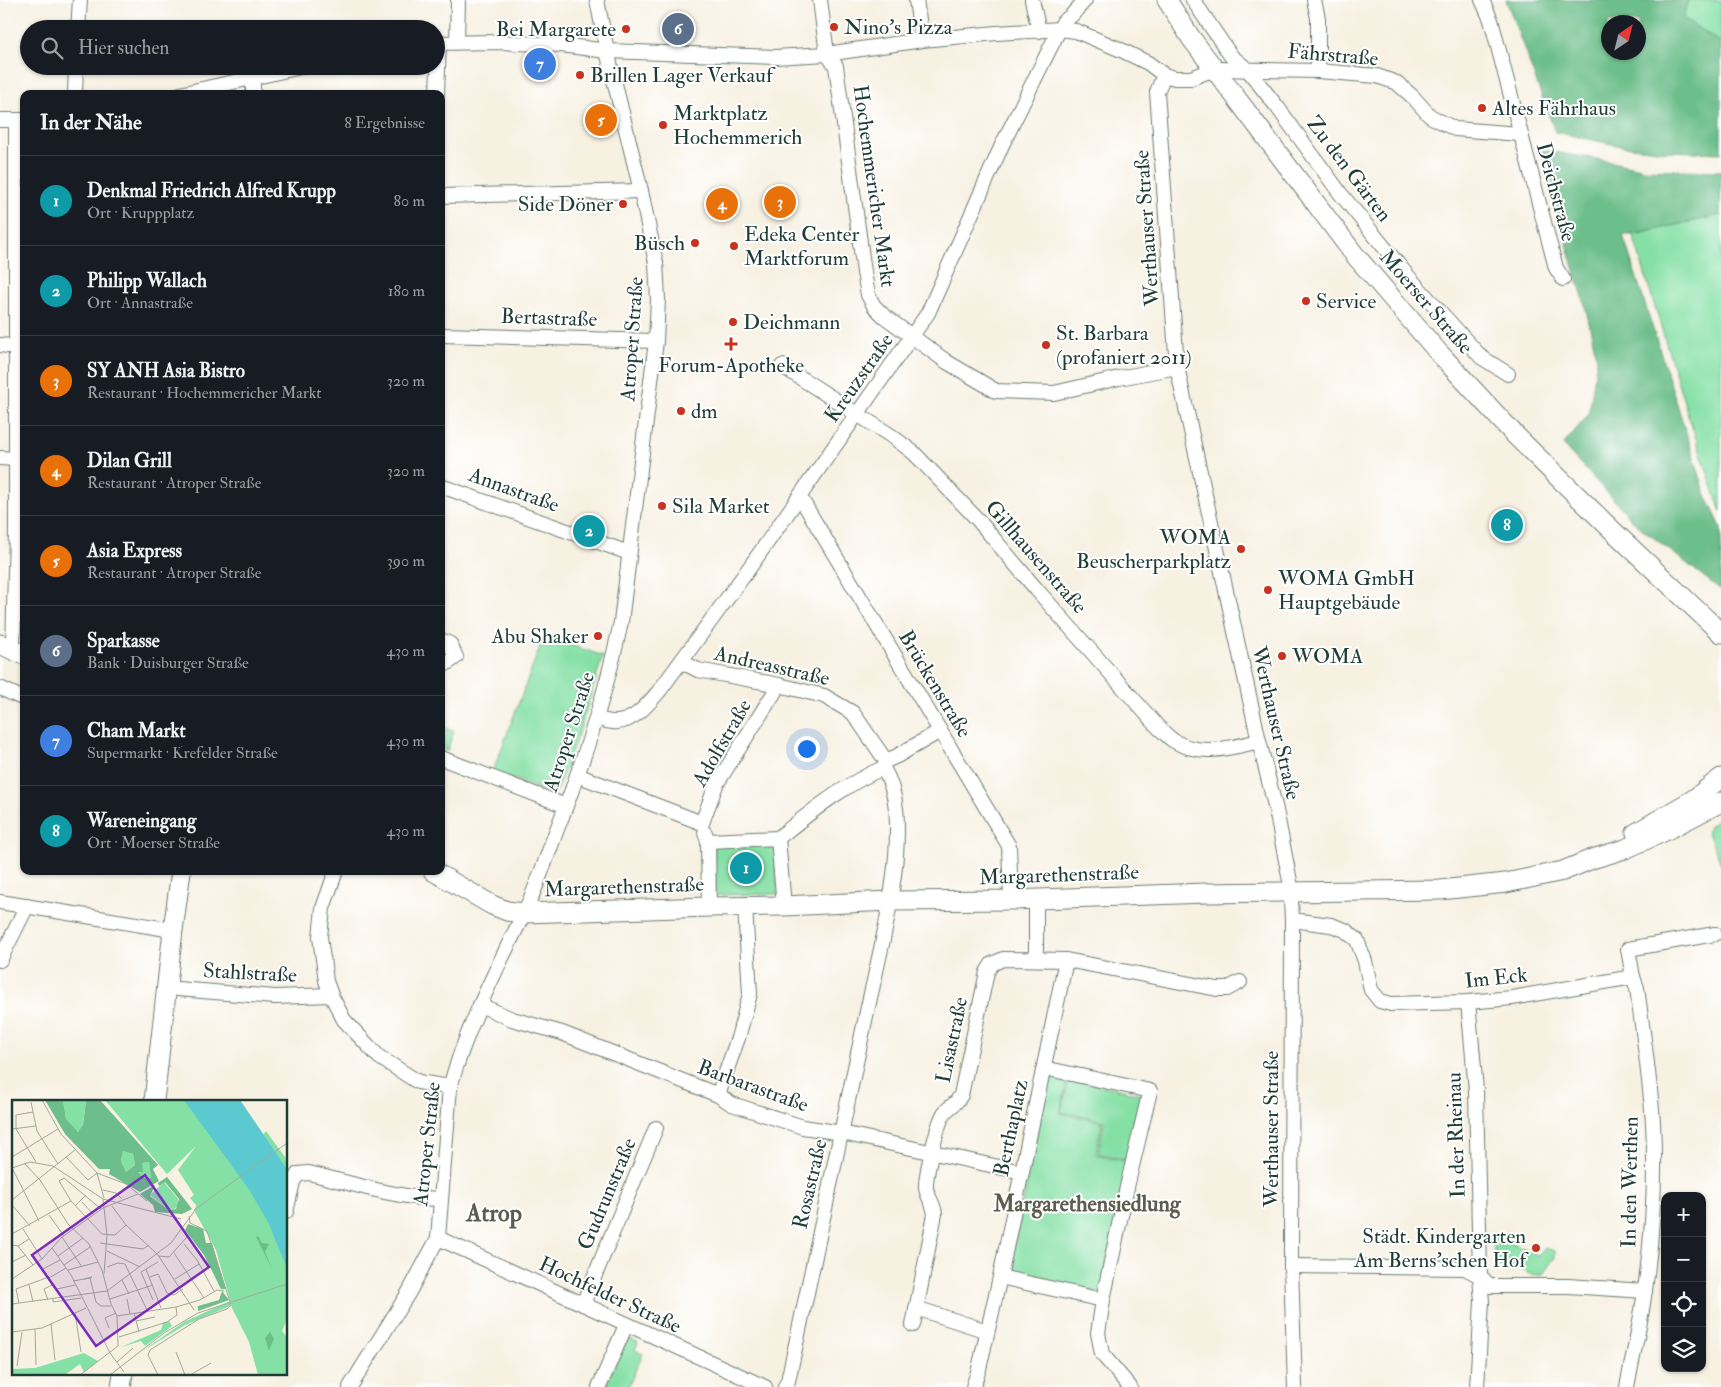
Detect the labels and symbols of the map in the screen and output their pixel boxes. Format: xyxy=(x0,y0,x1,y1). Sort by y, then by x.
pin: 6 xyxy=(662,10,694,48)
place label: Nino's Pizza xyxy=(844,14,953,41)
north arrow xyxy=(1601,15,1646,60)
place label: Bei Margarete xyxy=(496,16,616,43)
marker: Nino's Pizza xyxy=(828,21,840,33)
marker: Bei Margarete xyxy=(620,23,632,35)
street label: Fährstraße xyxy=(1286,38,1380,72)
pin: 7 xyxy=(524,45,556,83)
place label: Brillen Lager Verkauf xyxy=(590,62,776,89)
marker: Brillen Lager Verkauf xyxy=(574,69,586,81)
street label: Hochemmericher Markt xyxy=(846,83,902,289)
place label: Altes Fährhaus xyxy=(1491,95,1616,122)
place label: Marktplatz Hochemmerich xyxy=(673,100,802,151)
pin: 5 xyxy=(585,101,617,139)
marker: Altes Fährhaus xyxy=(1476,102,1488,114)
street label: Zu den Gärten xyxy=(1300,111,1398,228)
marker: Marktplatz Hochemmerich xyxy=(657,119,669,131)
street label: Deichstraße xyxy=(1530,140,1582,245)
street label: Werthauser Straße xyxy=(1128,149,1166,308)
pin: 3 xyxy=(764,183,796,221)
pin: 4 xyxy=(706,185,738,223)
place label: Side Döner xyxy=(518,191,613,218)
marker: Side Döner xyxy=(617,198,629,210)
place label: Edeka Center Marktforum xyxy=(744,221,860,272)
place label: Büsch xyxy=(634,230,685,257)
marker: Büsch xyxy=(689,237,701,249)
marker: Edeka Center Marktforum xyxy=(728,240,740,252)
street label: Moerser Straße xyxy=(1373,244,1479,360)
street label: Atroper Straße xyxy=(614,276,650,403)
place label: Service xyxy=(1316,288,1376,315)
marker: Service xyxy=(1300,295,1312,307)
street label: Bertastraße xyxy=(500,303,598,333)
place label: Deichmann xyxy=(743,309,841,336)
marker: Deichmann xyxy=(727,316,739,328)
place label: St. Barbara (profaniert 2011) xyxy=(1056,320,1192,371)
street label: Kreuzstraße xyxy=(818,328,900,428)
marker: Forum-Apotheke xyxy=(725,338,737,350)
marker: St. Barbara (profaniert 2011) xyxy=(1040,339,1052,351)
place label: Forum-Apotheke xyxy=(658,352,804,379)
place label: dm xyxy=(691,398,718,425)
marker: dm xyxy=(675,405,687,417)
street label: Annastraße xyxy=(464,461,563,519)
place label: Sila Market xyxy=(672,493,770,520)
street label: Gillhausenstraße xyxy=(979,495,1093,620)
marker: Sila Market xyxy=(656,500,668,512)
pin: 8 xyxy=(1491,506,1523,544)
pin: 2 xyxy=(573,512,605,550)
place label: WOMA Beuscherparkplatz xyxy=(1076,524,1231,575)
marker: WOMA Beuscherparkplatz xyxy=(1235,543,1247,555)
place label: WOMA GmbH Hauptgebäude xyxy=(1277,565,1415,616)
marker: WOMA GmbH Hauptgebäude xyxy=(1262,584,1274,596)
place label: Abu Shaker xyxy=(490,623,588,650)
street label: Brückenstraße xyxy=(892,625,978,743)
marker: Abu Shaker xyxy=(592,630,604,642)
street label: Andreasstraße xyxy=(711,639,832,692)
street label: Werthauser Straße xyxy=(1245,643,1307,803)
place label: WOMA xyxy=(1291,643,1363,670)
marker: WOMA xyxy=(1276,650,1288,662)
street label: Atroper Straße xyxy=(537,668,601,796)
street label: Adolfstraße xyxy=(686,694,758,792)
your location xyxy=(794,736,820,762)
pin: 1 xyxy=(730,849,762,887)
street label: Margarethenstraße xyxy=(979,859,1140,891)
street label: Margarethenstraße xyxy=(544,871,705,903)
street label: Stahlstraße xyxy=(202,957,298,989)
street label: Im Eck xyxy=(1463,961,1529,995)
street label: Lisastraße xyxy=(930,994,974,1085)
street label: Werthauser Straße xyxy=(1258,1050,1285,1208)
street label: Barbarastraße xyxy=(694,1053,812,1119)
street label: In der Rheinau xyxy=(1440,1072,1472,1198)
street label: Berthaplatz xyxy=(988,1077,1034,1179)
street label: Atroper Straße xyxy=(407,1080,447,1208)
inset map xyxy=(12,1100,288,1374)
street label: In den Werthen xyxy=(1615,1116,1645,1248)
street label: Gudrunstraße xyxy=(571,1134,643,1254)
street label: Rosastraße xyxy=(787,1136,833,1232)
district label: Margarethensiedlung xyxy=(992,1190,1182,1219)
district label: Atrop xyxy=(465,1198,522,1229)
place label: Städt. Kindergarten Am Berns'schen Hof xyxy=(1353,1223,1529,1274)
marker: Städt. Kindergarten Am Berns'schen Hof xyxy=(1530,1242,1542,1254)
street label: Hochfelder Straße xyxy=(535,1250,686,1340)

